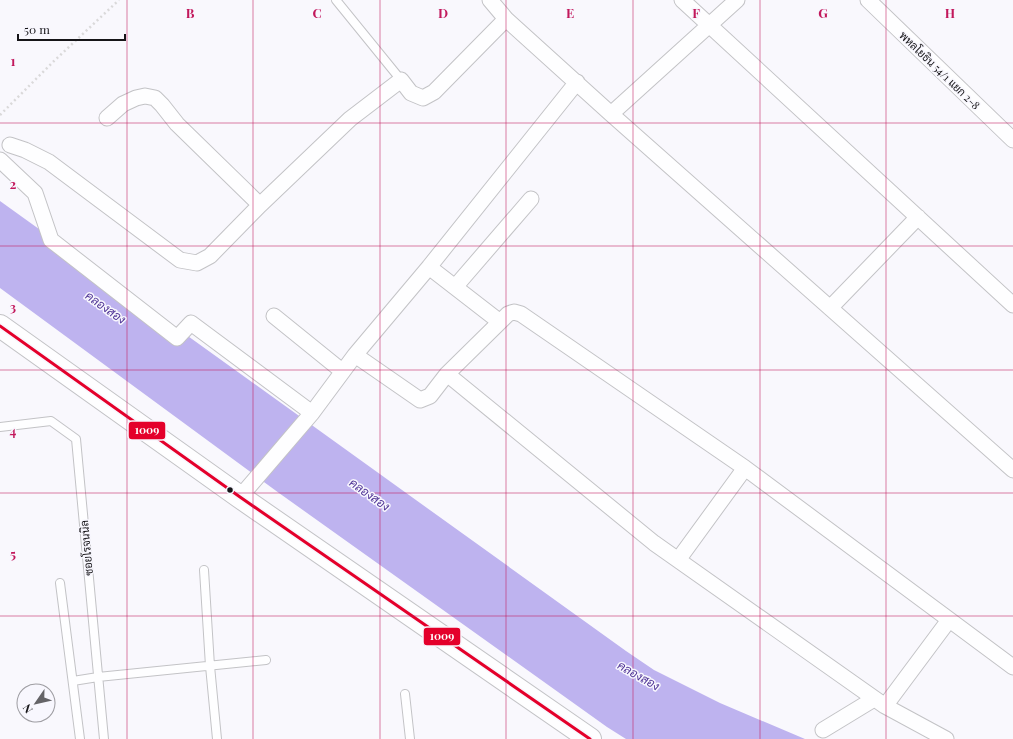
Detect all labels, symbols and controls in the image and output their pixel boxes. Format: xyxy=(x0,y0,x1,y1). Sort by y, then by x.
text: B xyxy=(186,4,195,21)
text: C xyxy=(312,4,322,21)
text: D xyxy=(438,4,448,21)
text: E xyxy=(566,4,574,21)
text: F xyxy=(692,4,700,21)
text: G xyxy=(818,4,828,21)
text: H xyxy=(945,4,955,21)
scale bar xyxy=(18,16,125,42)
text: 50 m xyxy=(24,21,50,37)
street label: พหลโยธิน 54/1 แยก 2-8 xyxy=(896,28,984,113)
text: 1 xyxy=(11,52,16,69)
text: 2 xyxy=(10,175,17,192)
water label: คลองสอง xyxy=(83,287,130,327)
text: 3 xyxy=(10,298,16,315)
line badge: 1009 xyxy=(128,421,166,440)
text: 4 xyxy=(10,422,17,439)
text: 1009 xyxy=(135,422,159,437)
water label: คลองสอง xyxy=(347,474,394,514)
unlabelled marker xyxy=(225,485,235,495)
street label: ซอยโรจนนิล xyxy=(76,520,96,576)
text: 5 xyxy=(10,545,16,562)
line badge: 1009 xyxy=(423,627,461,646)
text: 1009 xyxy=(430,628,454,643)
water label: คลองสอง xyxy=(615,657,663,694)
north arrow xyxy=(16,683,56,723)
text: N xyxy=(19,701,36,716)

